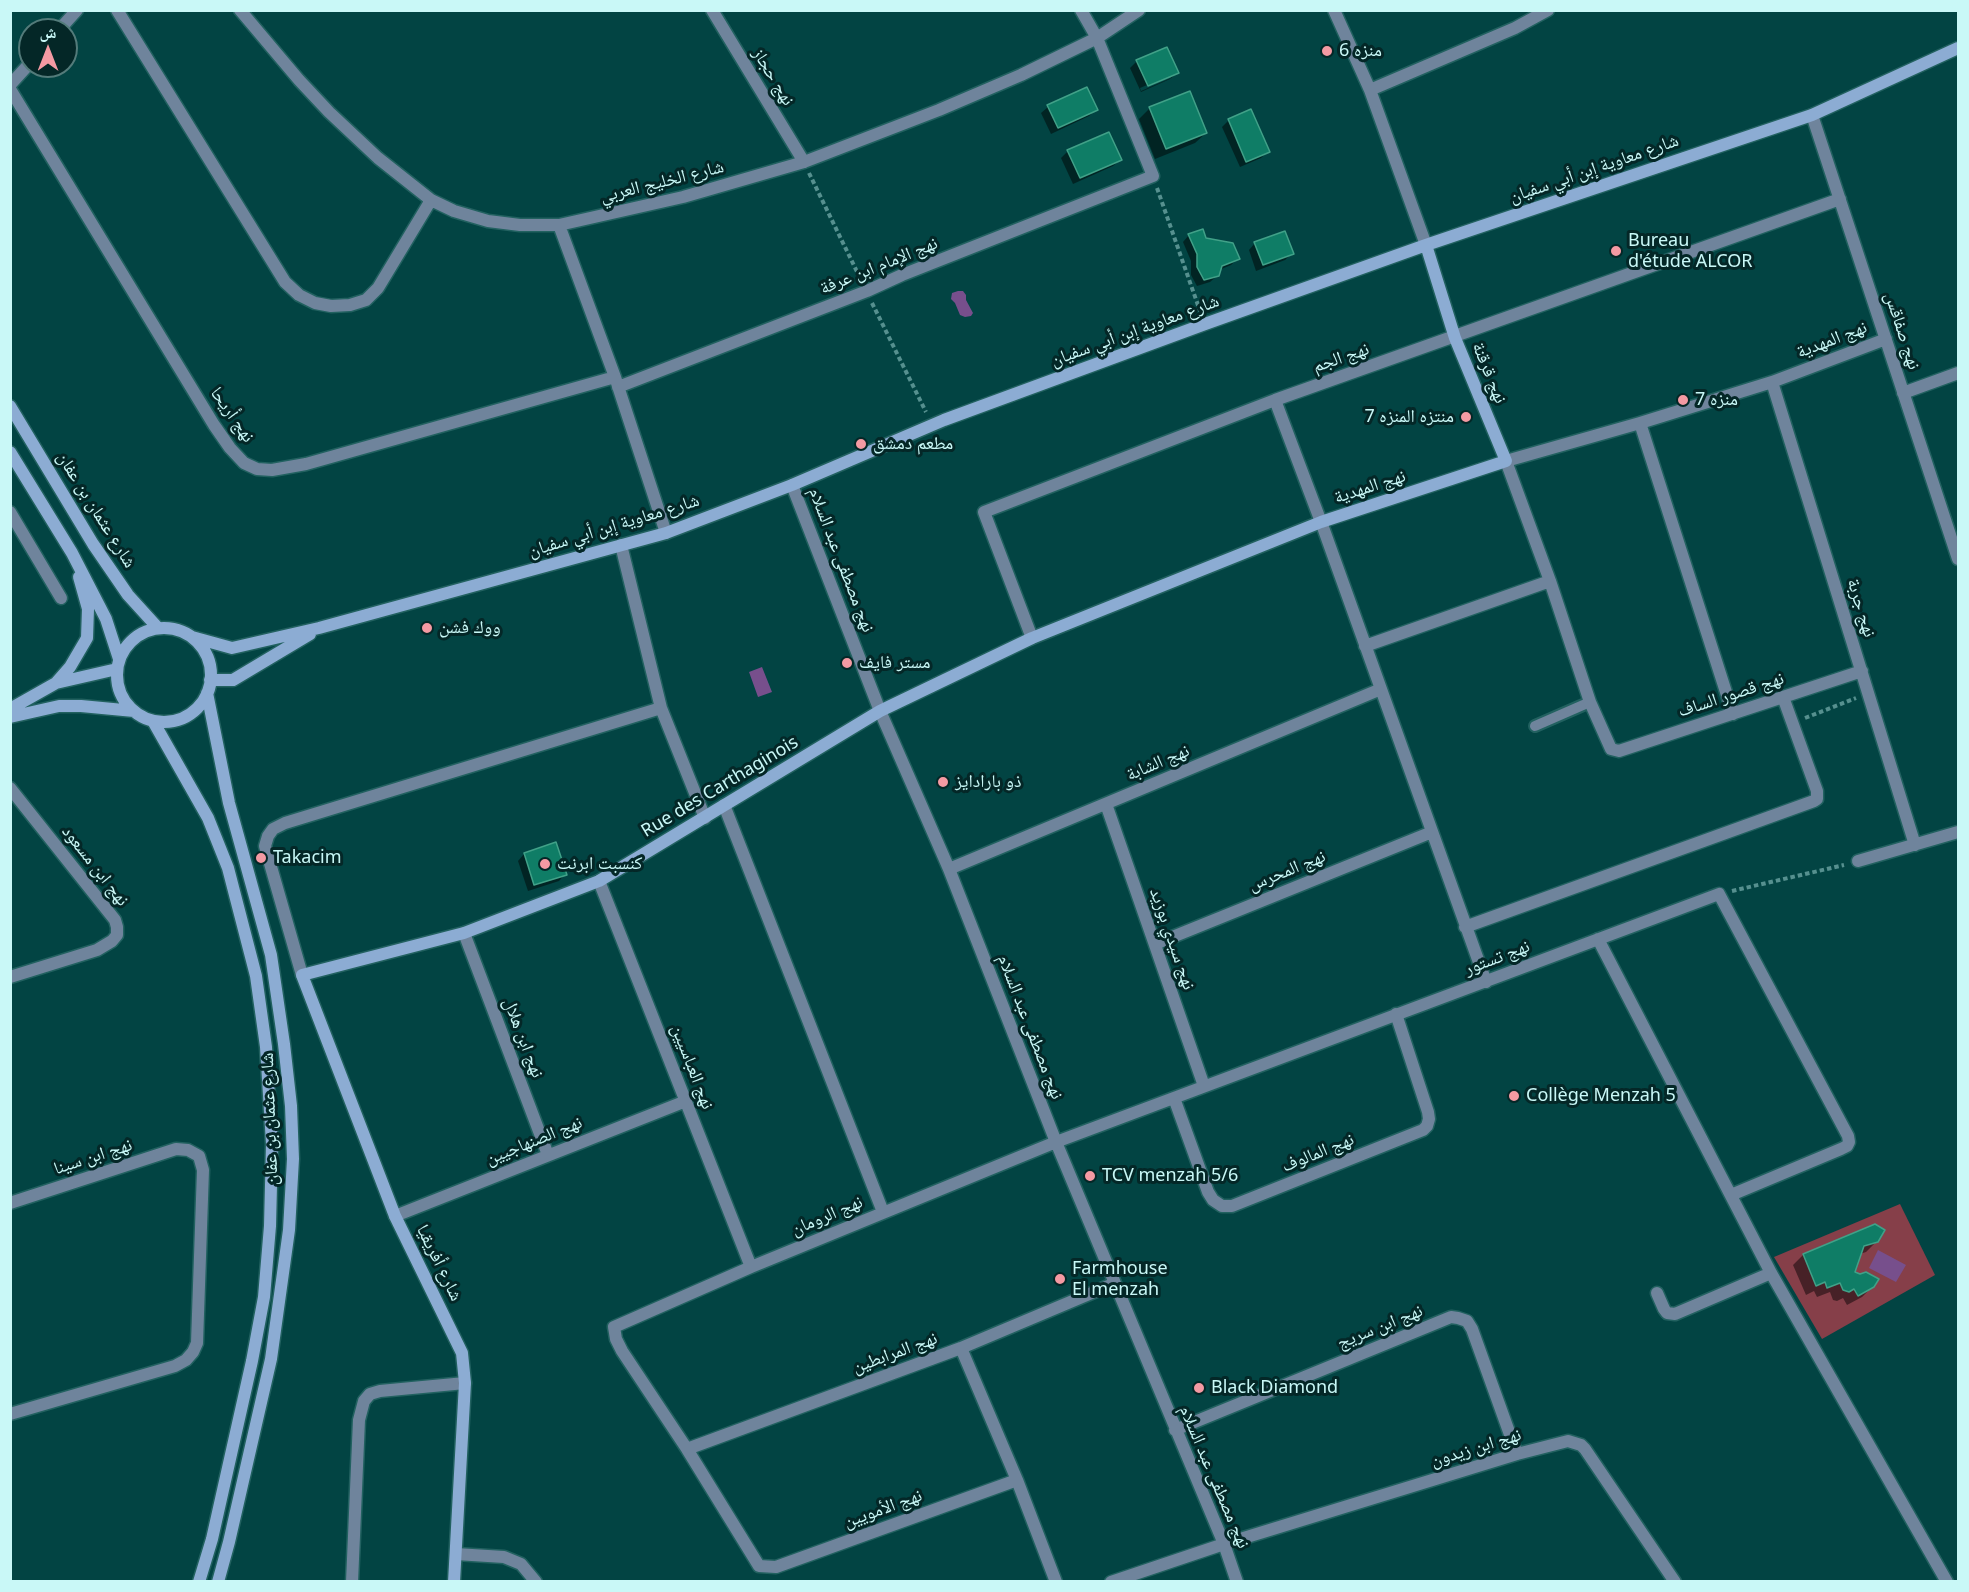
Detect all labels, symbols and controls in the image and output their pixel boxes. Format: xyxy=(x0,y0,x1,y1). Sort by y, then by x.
north arrow xyxy=(18,18,78,78)
text: ش xyxy=(40,21,56,43)
place label: منزه 6 xyxy=(1339,40,1382,62)
street label: نهج حجاز xyxy=(747,44,799,110)
marker: منزه 6 xyxy=(1320,44,1334,58)
street label: شارع معاوية إبن أبي سفيان xyxy=(1507,130,1681,208)
street label: شارع الخليج العربي xyxy=(598,156,726,208)
place label: Bureau d'étude ALCOR xyxy=(1628,230,1753,272)
street label: نهج الإمام ابن عرفة xyxy=(817,233,941,299)
marker: Bureau d'étude ALCOR xyxy=(1609,244,1623,258)
street label: شارع معاوية إبن أبي سفيان xyxy=(1048,290,1222,372)
street label: نهج صفاقس xyxy=(1879,290,1925,372)
street label: نهج المهدية xyxy=(1794,317,1870,363)
street label: نهج الجم xyxy=(1310,338,1372,378)
street label: نهج قرقنة xyxy=(1467,339,1511,407)
street label: نهج أريحا xyxy=(205,383,259,447)
place label: منزه 7 xyxy=(1695,389,1738,411)
marker: منزه 7 xyxy=(1676,393,1690,407)
place label: منتزه المنزه 7 xyxy=(1364,406,1454,428)
marker: منتزه المنزه 7 xyxy=(1459,410,1473,424)
place label: مطعم دمشق xyxy=(873,433,953,455)
marker: مطعم دمشق xyxy=(854,437,868,451)
street label: شارع عثمان بن عفان xyxy=(52,448,140,572)
street label: نهج المهدية xyxy=(1332,465,1408,509)
street label: نهج مصطفى عبد السلام xyxy=(803,485,879,635)
street label: شارع معاوية إبن أبي سفيان xyxy=(526,490,702,562)
street label: نهج جربة xyxy=(1842,576,1880,640)
place label: ووك فشن xyxy=(439,617,501,639)
marker: ووك فشن xyxy=(420,621,434,635)
place label: مستر فايف xyxy=(859,652,931,674)
marker: مستر فايف xyxy=(840,656,854,670)
street label: نهج قصور الساف xyxy=(1675,668,1787,722)
street label: Rue des Carthaginois xyxy=(638,732,802,842)
street label: نهج الشابة xyxy=(1123,740,1193,786)
place label: ذو بارادايز xyxy=(955,771,1021,793)
marker: ذو بارادايز xyxy=(936,775,950,789)
street label: نهج ابن مسعود xyxy=(57,821,133,911)
street label: نهج المحرس xyxy=(1245,846,1329,896)
place label: Takacim xyxy=(273,847,341,869)
marker: Takacim xyxy=(254,851,268,865)
place label: كنسبت ابرنت xyxy=(557,853,642,875)
marker: كنسبت ابرنت xyxy=(538,857,552,871)
street label: نهج سيدي بوزيد xyxy=(1145,885,1199,993)
street label: نهج تستور xyxy=(1461,936,1533,980)
street label: نهج مصطفى عبد السلام xyxy=(992,952,1068,1102)
street label: نهج ابن هلال xyxy=(498,995,548,1081)
street label: نهج العباسيين xyxy=(666,1022,718,1112)
street label: شارع عثمان بن عفان xyxy=(257,1052,283,1186)
place label: Collège Menzah 5 xyxy=(1526,1085,1676,1107)
marker: Collège Menzah 5 xyxy=(1507,1089,1521,1103)
street label: نهج الصنهاجيين xyxy=(483,1112,585,1170)
street label: نهج المالوف xyxy=(1279,1129,1357,1177)
street label: نهج ابن سينا xyxy=(51,1134,135,1180)
place label: TCV menzah 5/6 xyxy=(1102,1165,1238,1187)
marker: TCV menzah 5/6 xyxy=(1083,1169,1097,1183)
street label: نهج الرومان xyxy=(788,1191,866,1241)
street label: شارع أفريقيا xyxy=(411,1221,467,1305)
place label: Farmhouse El menzah xyxy=(1072,1258,1168,1300)
marker: Farmhouse El menzah xyxy=(1053,1272,1067,1286)
street label: نهج ابن سريج xyxy=(1334,1300,1426,1354)
street label: نهج المرابطين xyxy=(850,1328,940,1378)
place label: Black Diamond xyxy=(1211,1377,1338,1399)
marker: Black Diamond xyxy=(1192,1381,1206,1395)
street label: نهج مصطفى عبد السلام xyxy=(1174,1402,1254,1552)
street label: نهج ابن زيدون xyxy=(1428,1424,1524,1472)
street label: نهج الأمويين xyxy=(841,1485,925,1533)

